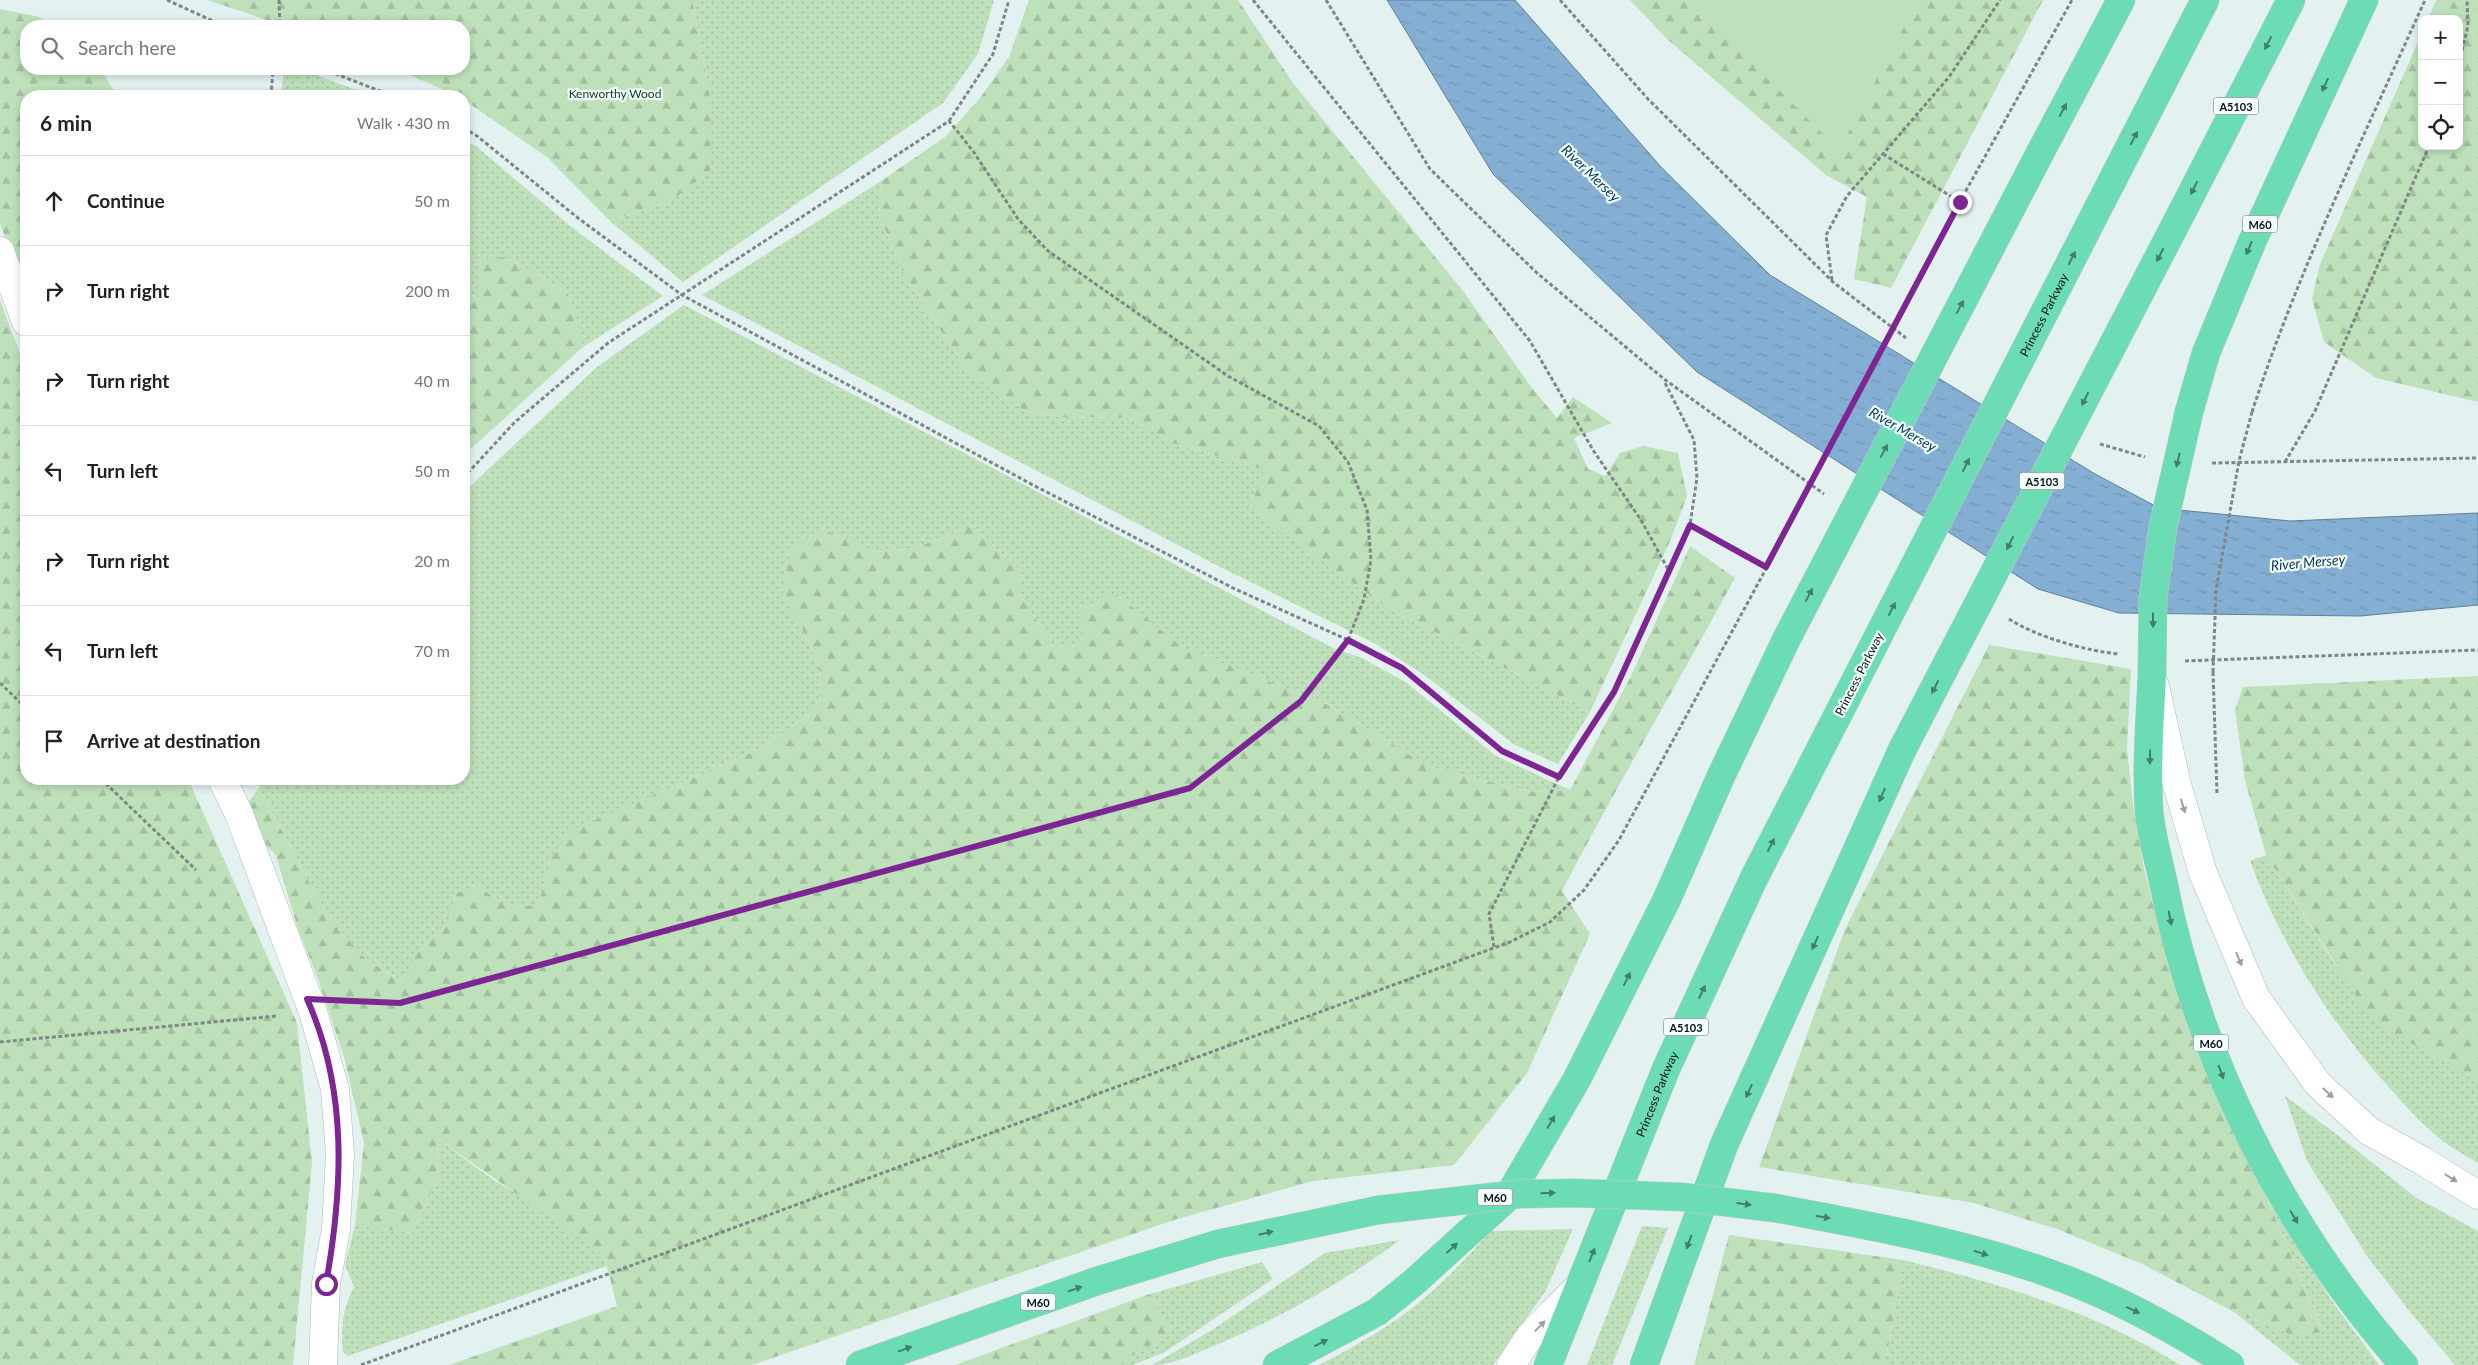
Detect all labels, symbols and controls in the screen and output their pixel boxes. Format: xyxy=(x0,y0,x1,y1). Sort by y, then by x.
map controls xyxy=(2418,15,2463,150)
button: + xyxy=(2418,15,2463,60)
search box xyxy=(20,20,470,75)
icon: search xyxy=(38,34,66,62)
text: Search here xyxy=(78,36,176,59)
one-way arrow xyxy=(2264,36,2272,51)
button: − xyxy=(2418,60,2463,105)
one-way arrow xyxy=(2320,78,2328,92)
park label: Kenworthy Wood xyxy=(569,86,661,101)
road number: A5103 xyxy=(2214,98,2258,114)
one-way arrow xyxy=(2059,102,2067,117)
button: locate xyxy=(2418,105,2463,150)
text: 6 min xyxy=(40,110,92,135)
text: Walk · 430 m xyxy=(357,113,450,132)
one-way arrow xyxy=(2130,131,2138,145)
water label: River Mersey xyxy=(1558,141,1624,205)
one-way arrow xyxy=(2190,181,2198,195)
icon: ahead xyxy=(40,187,68,215)
text: Continue xyxy=(87,189,165,212)
text: 50 m xyxy=(414,191,450,210)
route end xyxy=(1949,191,1972,214)
road number: M60 xyxy=(2242,215,2278,232)
one-way arrow xyxy=(2245,241,2253,255)
one-way arrow xyxy=(2156,248,2164,262)
one-way arrow xyxy=(2068,251,2076,265)
street label: Princess Parkway xyxy=(2016,270,2071,359)
icon: right xyxy=(40,277,68,305)
text: Turn right xyxy=(87,279,169,302)
text: 200 m xyxy=(405,281,450,300)
one-way arrow xyxy=(1955,300,1964,314)
icon: right xyxy=(40,367,68,395)
text: Turn right xyxy=(87,369,169,392)
text: 40 m xyxy=(414,371,450,390)
one-way arrow xyxy=(2081,392,2089,406)
water label: River Mersey xyxy=(1866,403,1940,455)
one-way arrow xyxy=(1880,444,1889,458)
one-way arrow xyxy=(2174,452,2182,467)
icon: left xyxy=(40,457,68,485)
one-way arrow xyxy=(1962,458,1970,472)
text: Turn left xyxy=(87,459,158,482)
text: 50 m xyxy=(414,461,450,480)
road number: A5103 xyxy=(2020,472,2064,490)
one-way arrow xyxy=(2006,536,2014,551)
icon: right xyxy=(40,547,68,575)
text: Turn right xyxy=(87,549,169,572)
water label: River Mersey xyxy=(2270,550,2346,574)
text: 20 m xyxy=(414,551,450,570)
one-way arrow xyxy=(1805,588,1813,602)
one-way arrow xyxy=(1888,602,1896,617)
one-way arrow xyxy=(2149,612,2157,628)
street label: Princess Parkway xyxy=(1832,629,1887,718)
icon: left xyxy=(40,637,68,665)
text: Turn left xyxy=(87,639,158,662)
text: 70 m xyxy=(414,641,450,660)
one-way arrow xyxy=(1931,680,1939,695)
icon: arrive xyxy=(40,727,68,755)
text: Arrive at destination xyxy=(87,729,260,752)
one-way arrow xyxy=(2146,750,2154,766)
one-way arrow xyxy=(1878,788,1886,802)
one-way arrow xyxy=(2180,799,2188,814)
one-way arrow xyxy=(1767,837,1775,852)
one-way arrow xyxy=(2166,910,2174,925)
one-way arrow xyxy=(1811,936,1819,950)
one-way arrow xyxy=(2236,952,2244,966)
one-way arrow xyxy=(1623,971,1631,986)
one-way arrow xyxy=(1698,985,1706,999)
road number: A5103 xyxy=(1664,1019,1708,1036)
road number: M60 xyxy=(2194,1034,2228,1052)
street label: Princess Parkway xyxy=(1632,1048,1681,1139)
one-way arrow xyxy=(2217,1065,2225,1080)
one-way arrow xyxy=(1744,1084,1752,1098)
one-way arrow xyxy=(2322,1087,2334,1099)
one-way arrow xyxy=(1547,1116,1556,1129)
one-way arrow xyxy=(2444,1173,2457,1183)
road number: M60 xyxy=(1478,1188,1512,1206)
one-way arrow xyxy=(1540,1189,1556,1197)
one-way arrow xyxy=(1737,1201,1753,1209)
one-way arrow xyxy=(2289,1211,2298,1224)
one-way arrow xyxy=(1815,1213,1831,1221)
one-way arrow xyxy=(1258,1229,1273,1237)
one-way arrow xyxy=(1685,1234,1692,1249)
one-way arrow xyxy=(1445,1242,1457,1254)
one-way arrow xyxy=(1589,1247,1596,1262)
one-way arrow xyxy=(1974,1249,1989,1257)
route start xyxy=(315,1273,338,1296)
one-way arrow xyxy=(1068,1285,1083,1293)
road number: M60 xyxy=(1020,1294,1056,1310)
one-way arrow xyxy=(2126,1306,2140,1314)
one-way arrow xyxy=(1534,1320,1546,1332)
one-way arrow xyxy=(1314,1339,1328,1347)
one-way arrow xyxy=(898,1344,913,1352)

